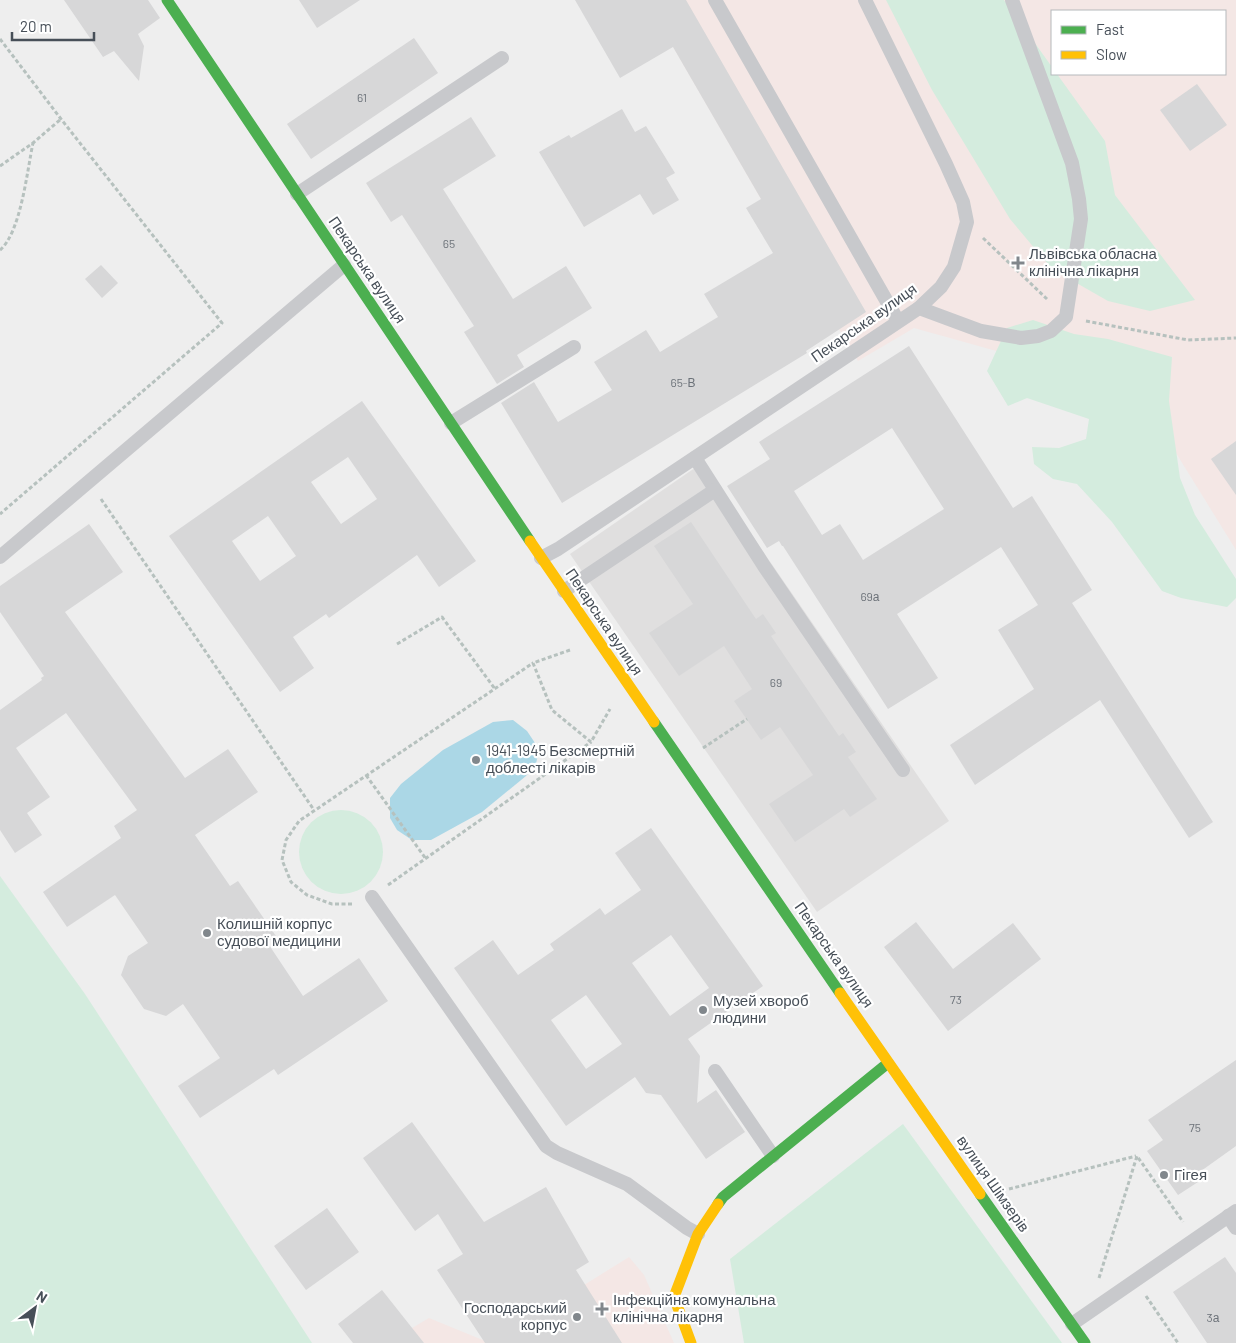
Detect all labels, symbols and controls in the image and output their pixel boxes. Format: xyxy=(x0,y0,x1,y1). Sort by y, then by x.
scale bar xyxy=(12,10,95,42)
legend xyxy=(1051,10,1226,75)
text: 20 m xyxy=(20,17,52,35)
text: Fast xyxy=(1096,20,1124,38)
text: Slow xyxy=(1096,45,1127,63)
house number: 61 xyxy=(357,90,367,104)
street label: Пекарська вулиця xyxy=(325,213,410,326)
house number: 65 xyxy=(443,236,455,250)
place label: Львівська обласна клінічна лікарня xyxy=(1029,244,1157,279)
marker: Львівська обласна клінічна лікарня xyxy=(1011,256,1025,270)
street label: Пекарська вулиця xyxy=(807,279,920,365)
house number: 65-В xyxy=(670,375,696,389)
street label: Пекарська вулиця xyxy=(562,565,647,678)
house number: 69а xyxy=(860,589,880,603)
house number: 69 xyxy=(770,675,782,689)
place label: 1941-1945 Безсмертній доблесті лікарів xyxy=(486,741,635,776)
marker: 1941-1945 Безсмертній доблесті лікарів xyxy=(470,754,482,766)
street label: Пекарська вулиця xyxy=(792,898,878,1011)
place label: Колишній корпус судової медицини xyxy=(217,914,341,949)
marker: Колишній корпус судової медицини xyxy=(201,927,213,939)
place label: Музей хвороб людини xyxy=(713,991,809,1026)
house number: 73 xyxy=(950,992,962,1006)
marker: Музей хвороб людини xyxy=(697,1004,709,1016)
house number: 75 xyxy=(1189,1120,1201,1134)
street label: вулиця Шімзерів xyxy=(954,1132,1034,1235)
place label: Гігея xyxy=(1174,1165,1207,1183)
marker: Гігея xyxy=(1158,1169,1170,1181)
north arrow xyxy=(10,1283,60,1333)
text: N xyxy=(34,1287,51,1306)
place label: Інфекційна комунальна клінічна лікарня xyxy=(613,1290,776,1325)
place label: Господарський корпус xyxy=(464,1298,567,1333)
marker: Інфекційна комунальна клінічна лікарня xyxy=(595,1302,609,1316)
house number: 3а xyxy=(1207,1310,1220,1324)
marker: Господарський корпус xyxy=(571,1311,583,1323)

